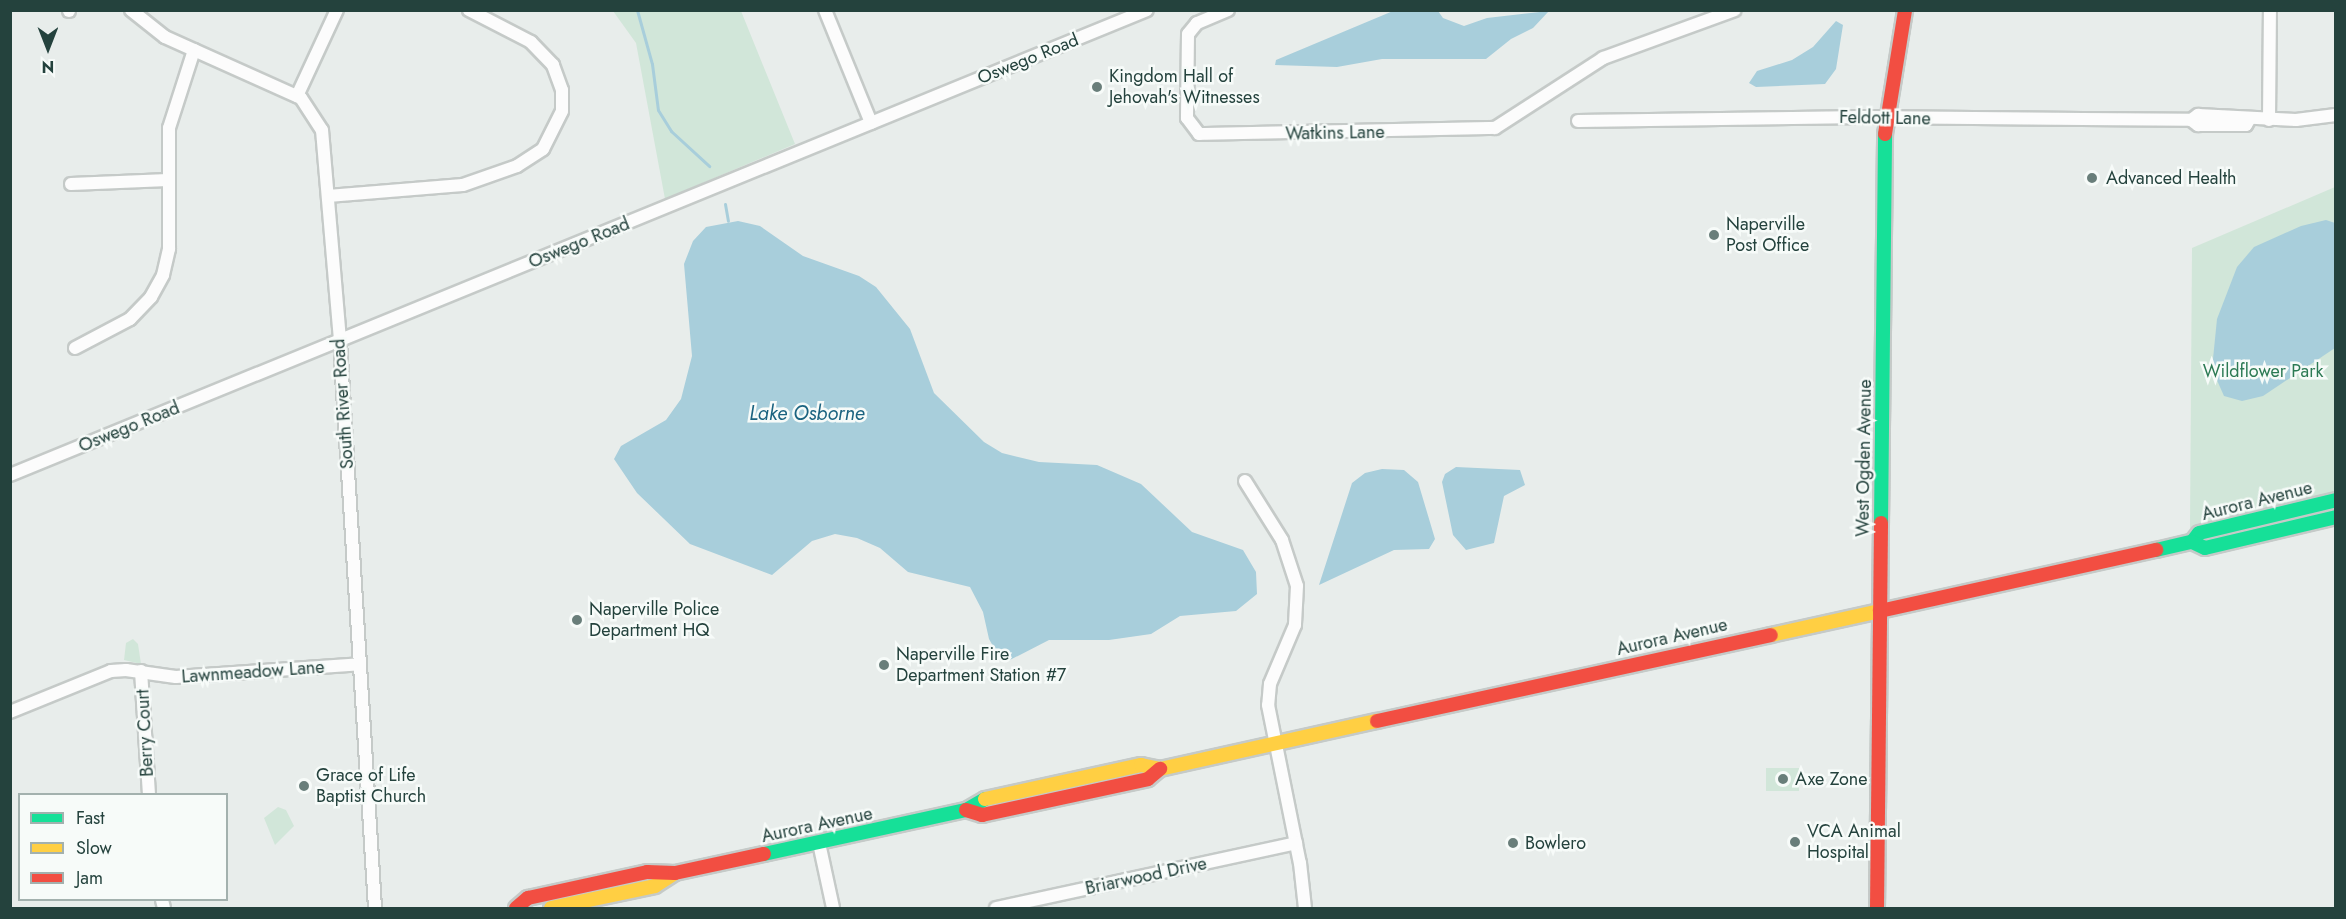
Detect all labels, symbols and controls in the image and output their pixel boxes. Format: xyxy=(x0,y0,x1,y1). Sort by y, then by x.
north arrow xyxy=(18,18,78,78)
street label: Oswego Road xyxy=(974,29,1082,89)
text: N xyxy=(42,55,54,78)
place label: Kingdom Hall of Jehovah's Witnesses xyxy=(1109,66,1260,109)
marker: Kingdom Hall of Jehovah's Witnesses xyxy=(1090,80,1104,94)
street label: Feldott Lane xyxy=(1839,106,1931,130)
street label: Watkins Lane xyxy=(1285,121,1385,145)
place label: Advanced Health xyxy=(2106,167,2236,189)
marker: Advanced Health xyxy=(2083,169,2101,187)
street label: Oswego Road xyxy=(525,213,633,273)
place label: Naperville Post Office xyxy=(1726,214,1809,256)
marker: Naperville Post Office xyxy=(1707,228,1721,242)
street label: South River Road xyxy=(328,338,358,470)
park label: Wildflower Park xyxy=(2203,360,2323,382)
street label: West Ogden Avenue xyxy=(1852,379,1876,537)
street label: Oswego Road xyxy=(75,397,183,457)
water label: Lake Osborne xyxy=(749,401,865,425)
street label: Aurora Avenue xyxy=(2200,477,2314,525)
place label: Naperville Police Department HQ xyxy=(589,599,719,642)
marker: Naperville Police Department HQ xyxy=(570,613,584,627)
street label: Aurora Avenue xyxy=(1615,614,1729,660)
place label: Naperville Fire Department Station #7 xyxy=(896,644,1066,686)
street label: Lawnmeadow Lane xyxy=(181,656,325,688)
marker: Naperville Fire Department Station #7 xyxy=(877,658,891,672)
street label: Berry Court xyxy=(132,689,158,777)
place label: Grace of Life Baptist Church xyxy=(316,765,426,808)
place label: Axe Zone xyxy=(1795,768,1868,790)
marker: Axe Zone xyxy=(1776,772,1790,786)
marker: Grace of Life Baptist Church xyxy=(297,779,311,793)
legend xyxy=(18,793,228,901)
street label: Aurora Avenue xyxy=(759,803,875,847)
text: Fast xyxy=(76,805,105,831)
place label: VCA Animal Hospital xyxy=(1807,821,1901,864)
place label: Bowlero xyxy=(1525,832,1586,854)
text: Slow xyxy=(76,835,112,861)
marker: VCA Animal Hospital xyxy=(1788,835,1802,849)
marker: Bowlero xyxy=(1506,836,1520,850)
street label: Briarwood Drive xyxy=(1083,853,1209,899)
text: Jam xyxy=(76,865,103,891)

